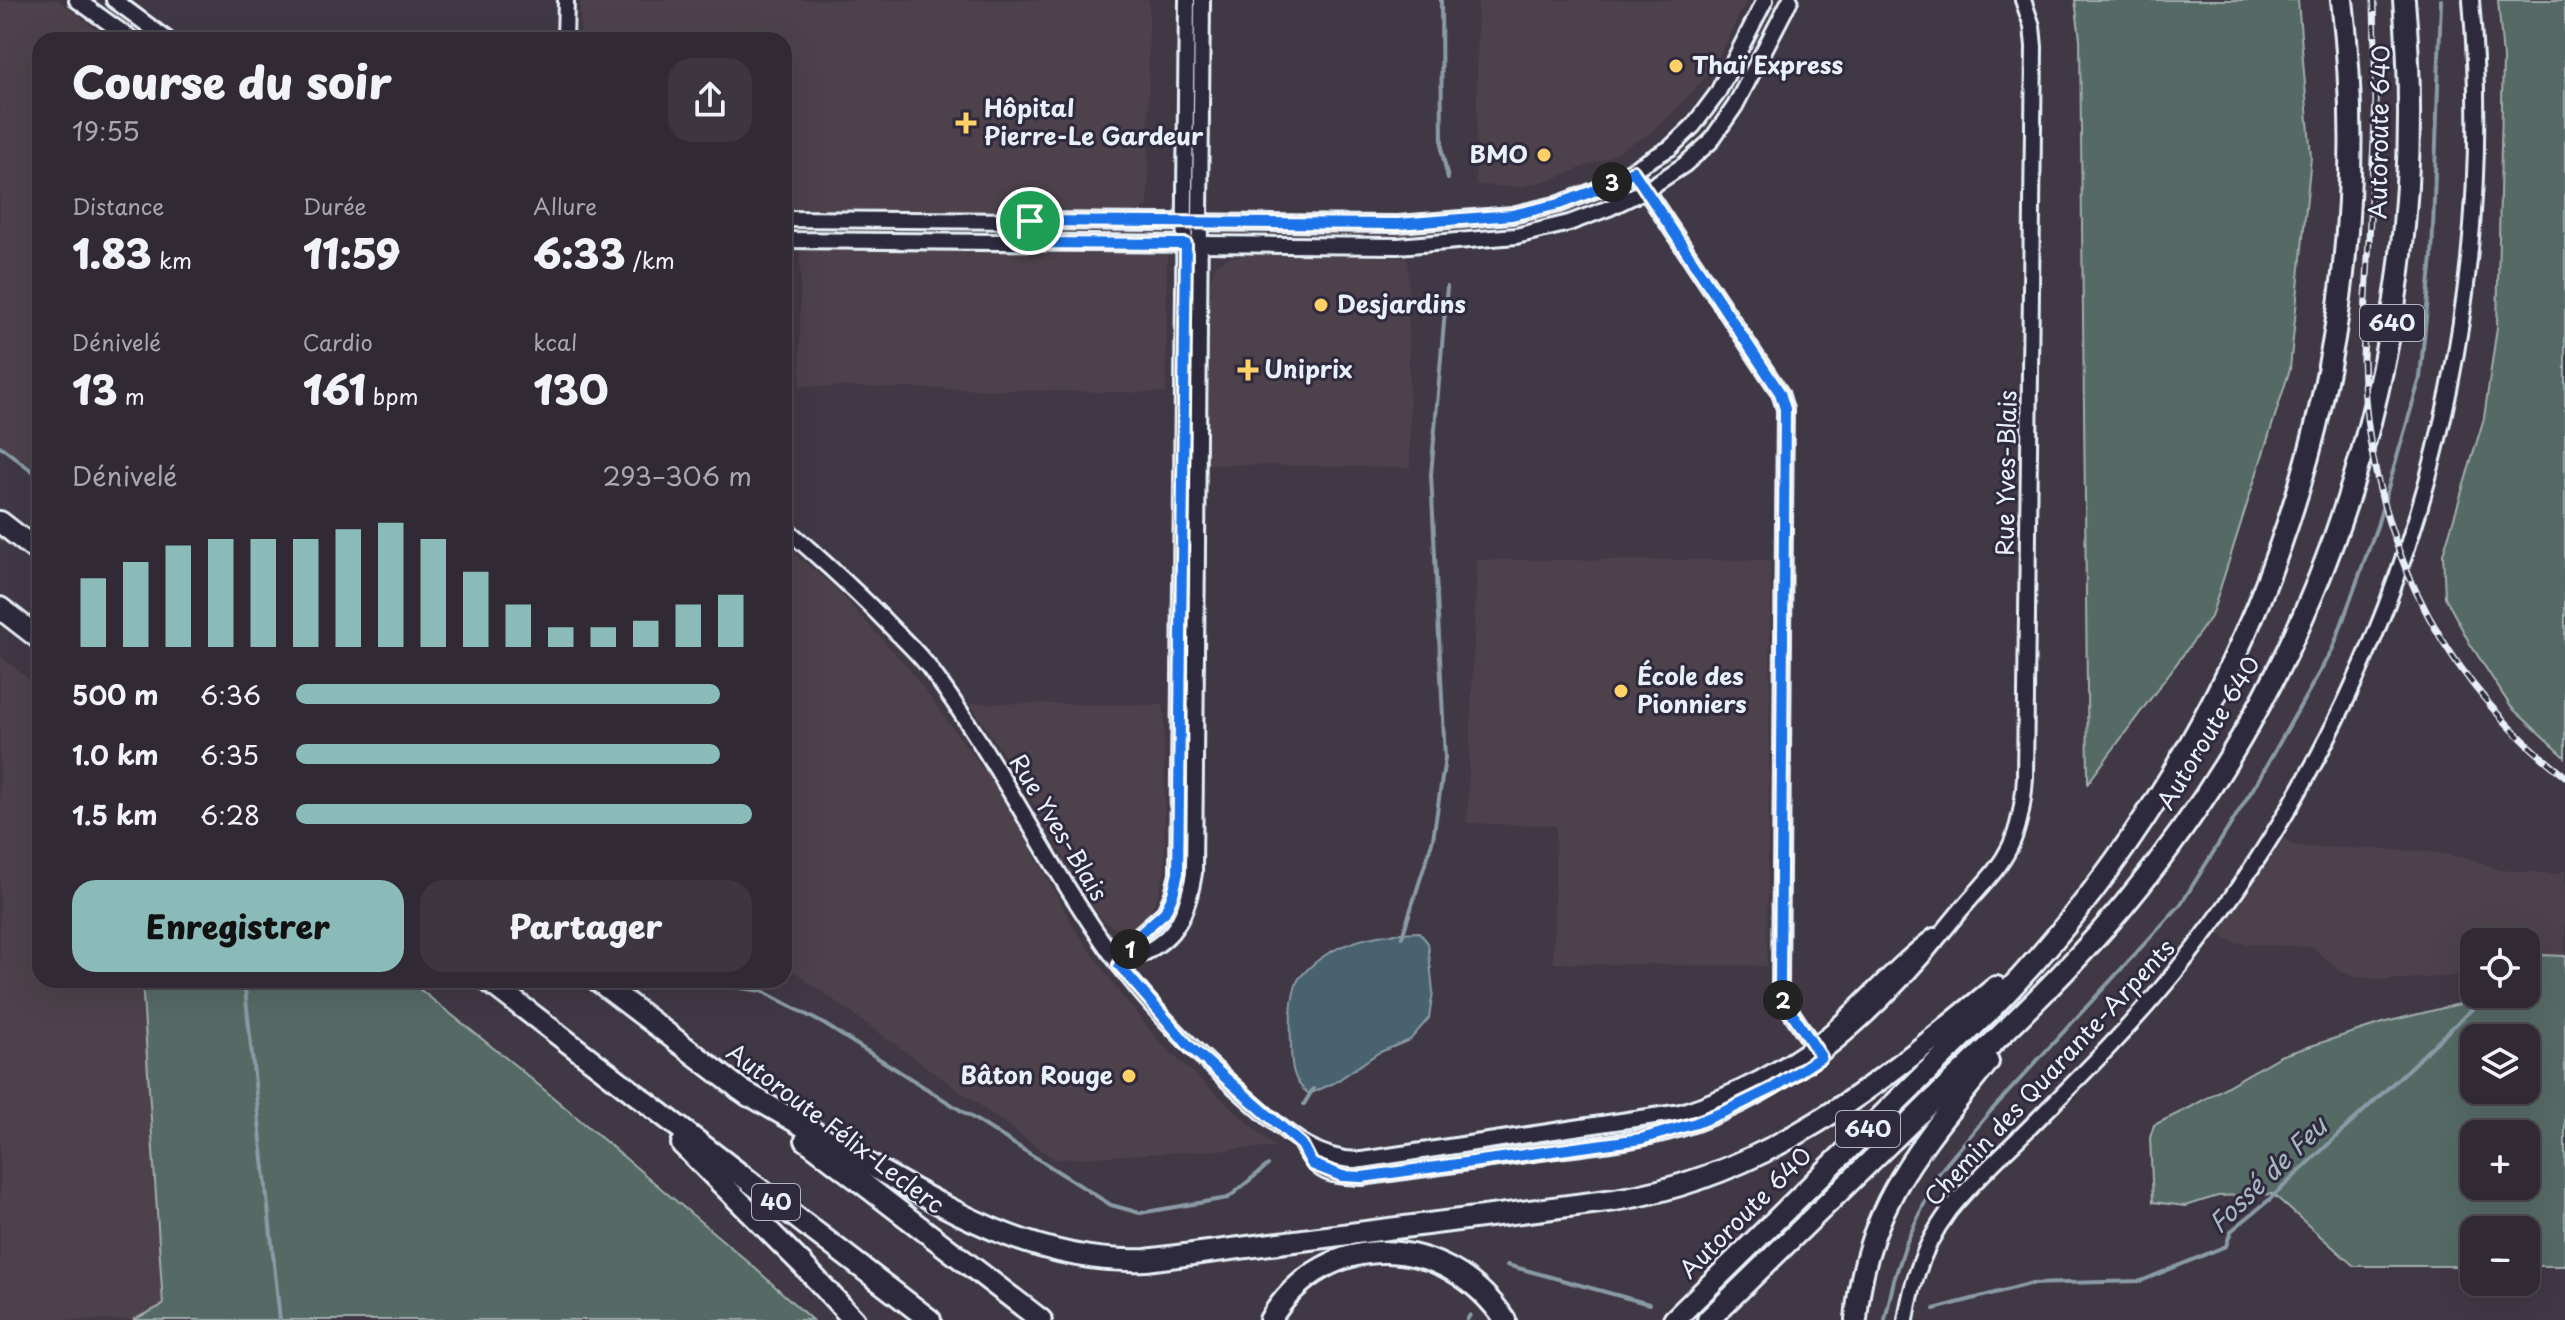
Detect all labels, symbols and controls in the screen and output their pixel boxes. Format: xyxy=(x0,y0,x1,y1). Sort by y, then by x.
street label: Autoroute 640 xyxy=(2358,45,2398,219)
place label: Thaï Express xyxy=(1692,46,1844,82)
text: Course du soir xyxy=(72,48,392,114)
marker: Thaï Express xyxy=(1667,57,1685,75)
button: share xyxy=(668,58,752,142)
place label: Hôpital Pierre-Le Gardeur xyxy=(984,89,1204,153)
text: 19:55 xyxy=(72,111,140,150)
marker: Hôpital Pierre-Le Gardeur xyxy=(955,112,977,134)
place label: BMO xyxy=(1470,135,1528,171)
marker: BMO xyxy=(1535,146,1553,164)
pin: 3 xyxy=(1592,162,1632,202)
text: 3 xyxy=(1605,165,1619,198)
pin xyxy=(996,187,1064,255)
text: Distance xyxy=(72,189,164,222)
text: Durée xyxy=(303,189,367,222)
text: Allure xyxy=(533,189,597,222)
icon: arrive xyxy=(1008,199,1052,243)
text: 1.83 xyxy=(72,222,152,283)
text: 11:59 xyxy=(303,222,400,283)
text: 6:33 xyxy=(533,222,626,283)
text: km xyxy=(152,243,192,276)
text: /km xyxy=(626,243,675,276)
place label: Desjardins xyxy=(1337,285,1466,321)
marker: Desjardins xyxy=(1312,296,1330,314)
road number: 640 xyxy=(2360,305,2424,341)
text: Dénivelé xyxy=(72,325,161,358)
text: Cardio xyxy=(303,325,373,358)
text: kcal xyxy=(533,325,577,358)
place label: Uniprix xyxy=(1264,350,1353,386)
text: 13 xyxy=(72,358,118,419)
text: 161 xyxy=(303,358,366,419)
text: 130 xyxy=(533,358,609,419)
marker: Uniprix xyxy=(1239,361,1257,379)
text: m xyxy=(118,379,145,412)
text: bpm xyxy=(366,379,419,412)
street label: Rue Yves-Blais xyxy=(1986,390,2024,556)
text: Dénivelé xyxy=(72,456,177,495)
text: 293–306 m xyxy=(602,456,752,495)
street label: Autoroute 640 xyxy=(2147,648,2268,816)
place label: École des Pionniers xyxy=(1637,657,1747,721)
text: 500 m xyxy=(72,675,158,714)
text: 6:36 xyxy=(200,675,261,714)
marker: École des Pionniers xyxy=(1612,682,1630,700)
text: 1.0 km xyxy=(72,735,159,774)
text: 6:35 xyxy=(200,735,259,774)
street label: Rue Yves-Blais xyxy=(1002,747,1118,907)
text: 1.5 km xyxy=(72,795,158,834)
text: 6:28 xyxy=(200,795,260,834)
button: Enregistrer xyxy=(72,880,404,972)
button: Partager xyxy=(420,880,752,972)
map controls xyxy=(2460,928,2540,1296)
button: locate xyxy=(2460,928,2540,1008)
pin: 1 xyxy=(1110,929,1150,969)
street label: Chemin des Quarante-Arpents xyxy=(1915,930,2182,1213)
text: 1 xyxy=(1125,932,1135,965)
pin: 2 xyxy=(1763,980,1803,1020)
text: 2 xyxy=(1775,983,1791,1016)
button: layers xyxy=(2460,1024,2540,1104)
street label: Autoroute Félix-Leclerc xyxy=(720,1033,953,1222)
place label: Bâton Rouge xyxy=(960,1056,1113,1092)
marker: Bâton Rouge xyxy=(1120,1067,1138,1085)
water label: Fossé de Feu xyxy=(2199,1105,2337,1241)
road number: 640 xyxy=(1836,1111,1900,1147)
button: + xyxy=(2460,1120,2540,1200)
street label: Autoroute 640 xyxy=(1670,1137,1819,1286)
road number: 40 xyxy=(752,1184,800,1220)
button: − xyxy=(2460,1216,2540,1296)

